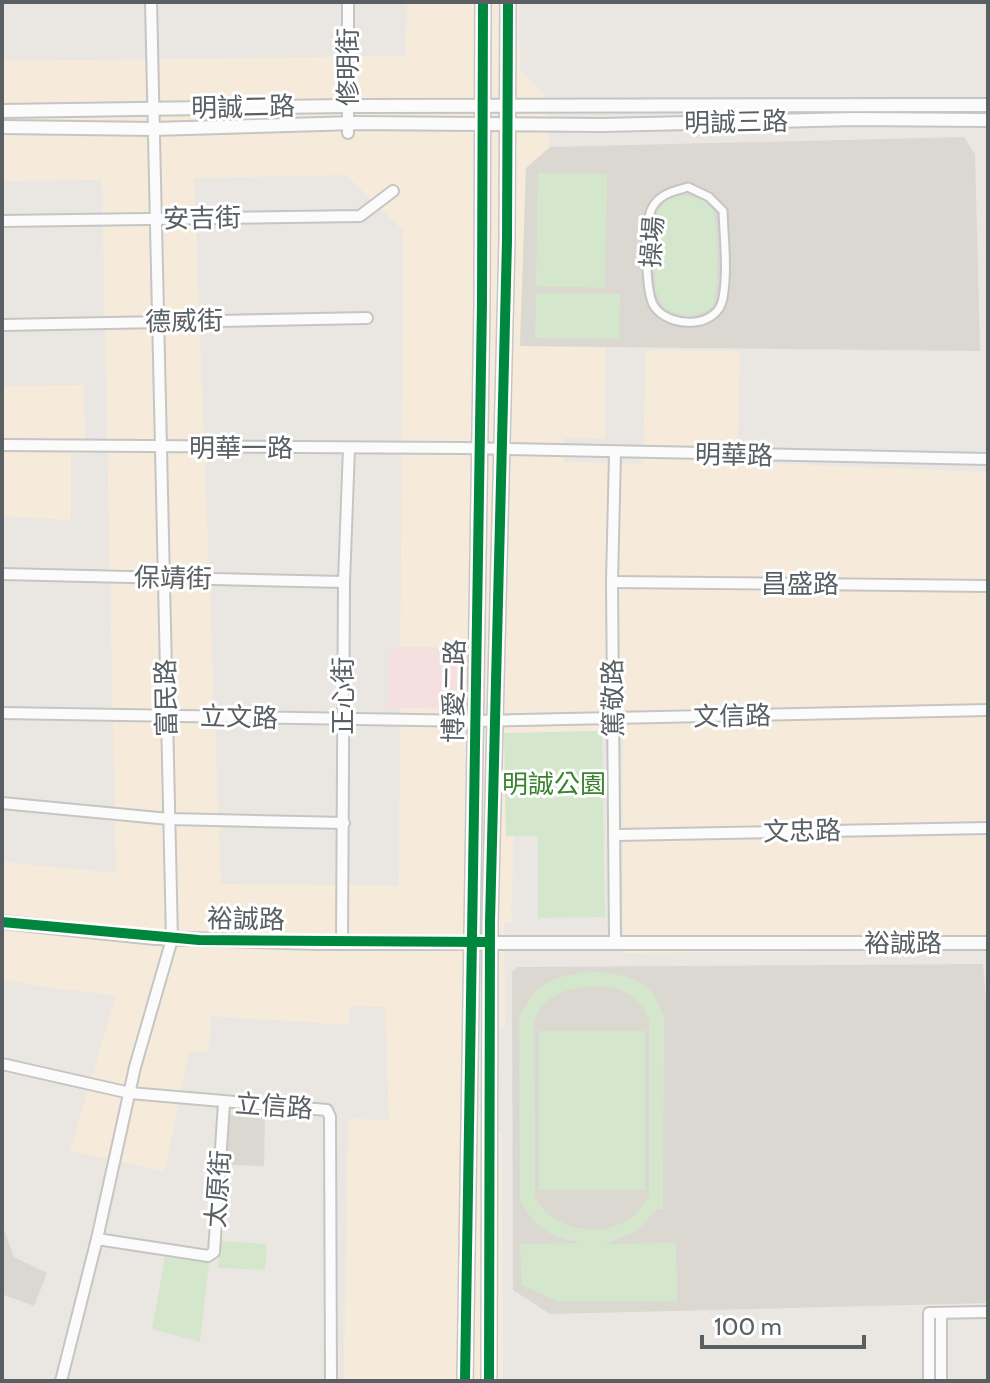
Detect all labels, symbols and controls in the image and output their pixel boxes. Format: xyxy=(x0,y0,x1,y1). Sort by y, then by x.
street label: 修明街 xyxy=(332,28,364,106)
street label: 明誠二路 xyxy=(191,90,295,124)
street label: 明誠三路 xyxy=(684,105,788,139)
street label: 安吉街 xyxy=(163,201,241,235)
street label: 操場 xyxy=(634,215,670,269)
street label: 德威街 xyxy=(145,304,223,338)
street label: 明華一路 xyxy=(189,432,293,464)
street label: 明華路 xyxy=(695,438,773,472)
street label: 保靖街 xyxy=(134,561,212,595)
street label: 昌盛路 xyxy=(761,568,839,600)
street label: 博愛二路 xyxy=(437,639,471,743)
street label: 正心街 xyxy=(327,657,359,735)
street label: 富民路 xyxy=(149,659,183,737)
street label: 篤敬路 xyxy=(596,659,630,737)
street label: 文信路 xyxy=(693,699,771,733)
street label: 立文路 xyxy=(199,700,279,734)
park label: 明誠公園 xyxy=(502,768,606,800)
street label: 文忠路 xyxy=(763,814,841,848)
street label: 裕誠路 xyxy=(207,902,285,936)
street label: 裕誠路 xyxy=(864,927,942,959)
street label: 立信路 xyxy=(234,1087,314,1125)
street label: 太原街 xyxy=(199,1149,237,1229)
scale bar xyxy=(702,1299,864,1349)
text: 100 m xyxy=(714,1312,782,1341)

